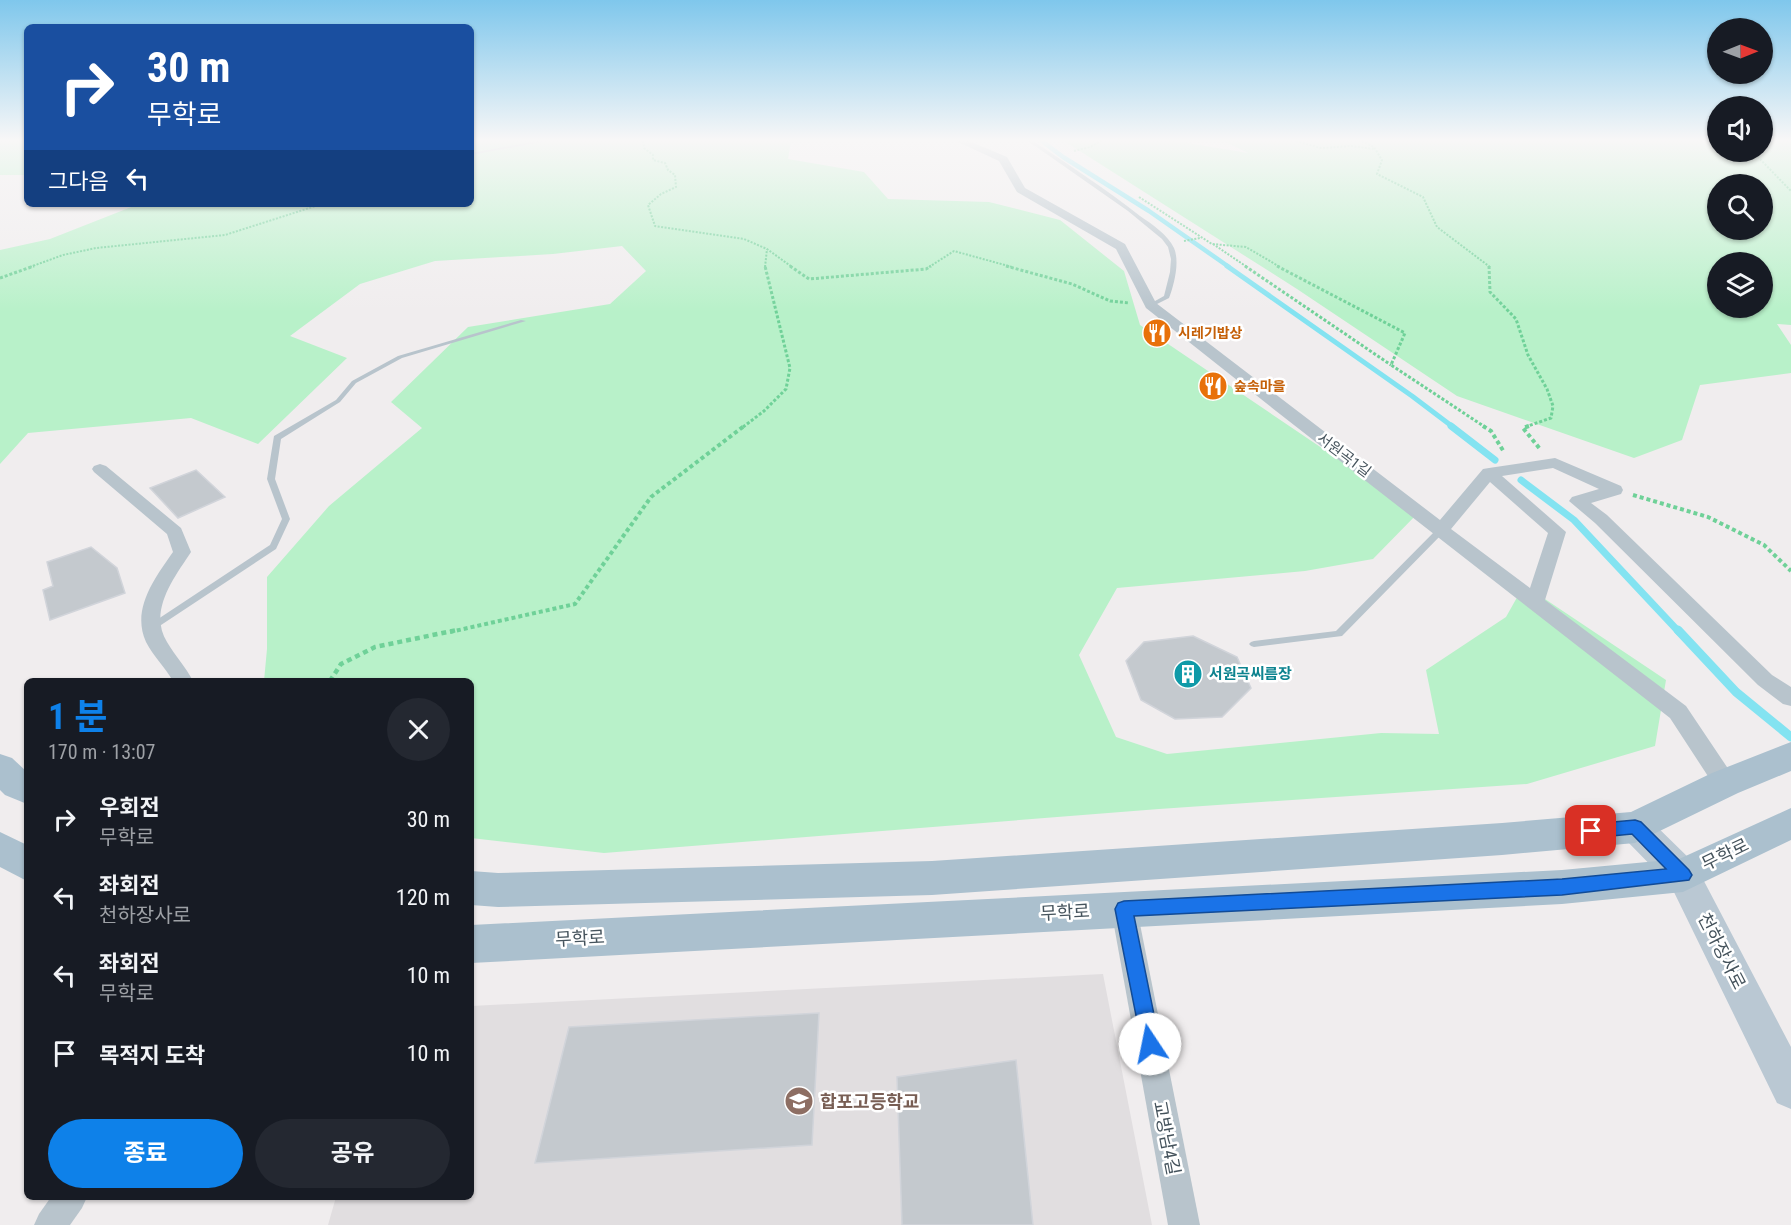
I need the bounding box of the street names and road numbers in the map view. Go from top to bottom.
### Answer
street label: 서원곡1길 [1314,429,1374,481]
street label: 무학로 [1698,834,1752,874]
street label: 무학로 [1040,900,1090,924]
street label: 천하장사로 [1694,909,1750,993]
street label: 무학로 [555,926,605,950]
street label: 교방남4길 [1150,1099,1184,1177]

